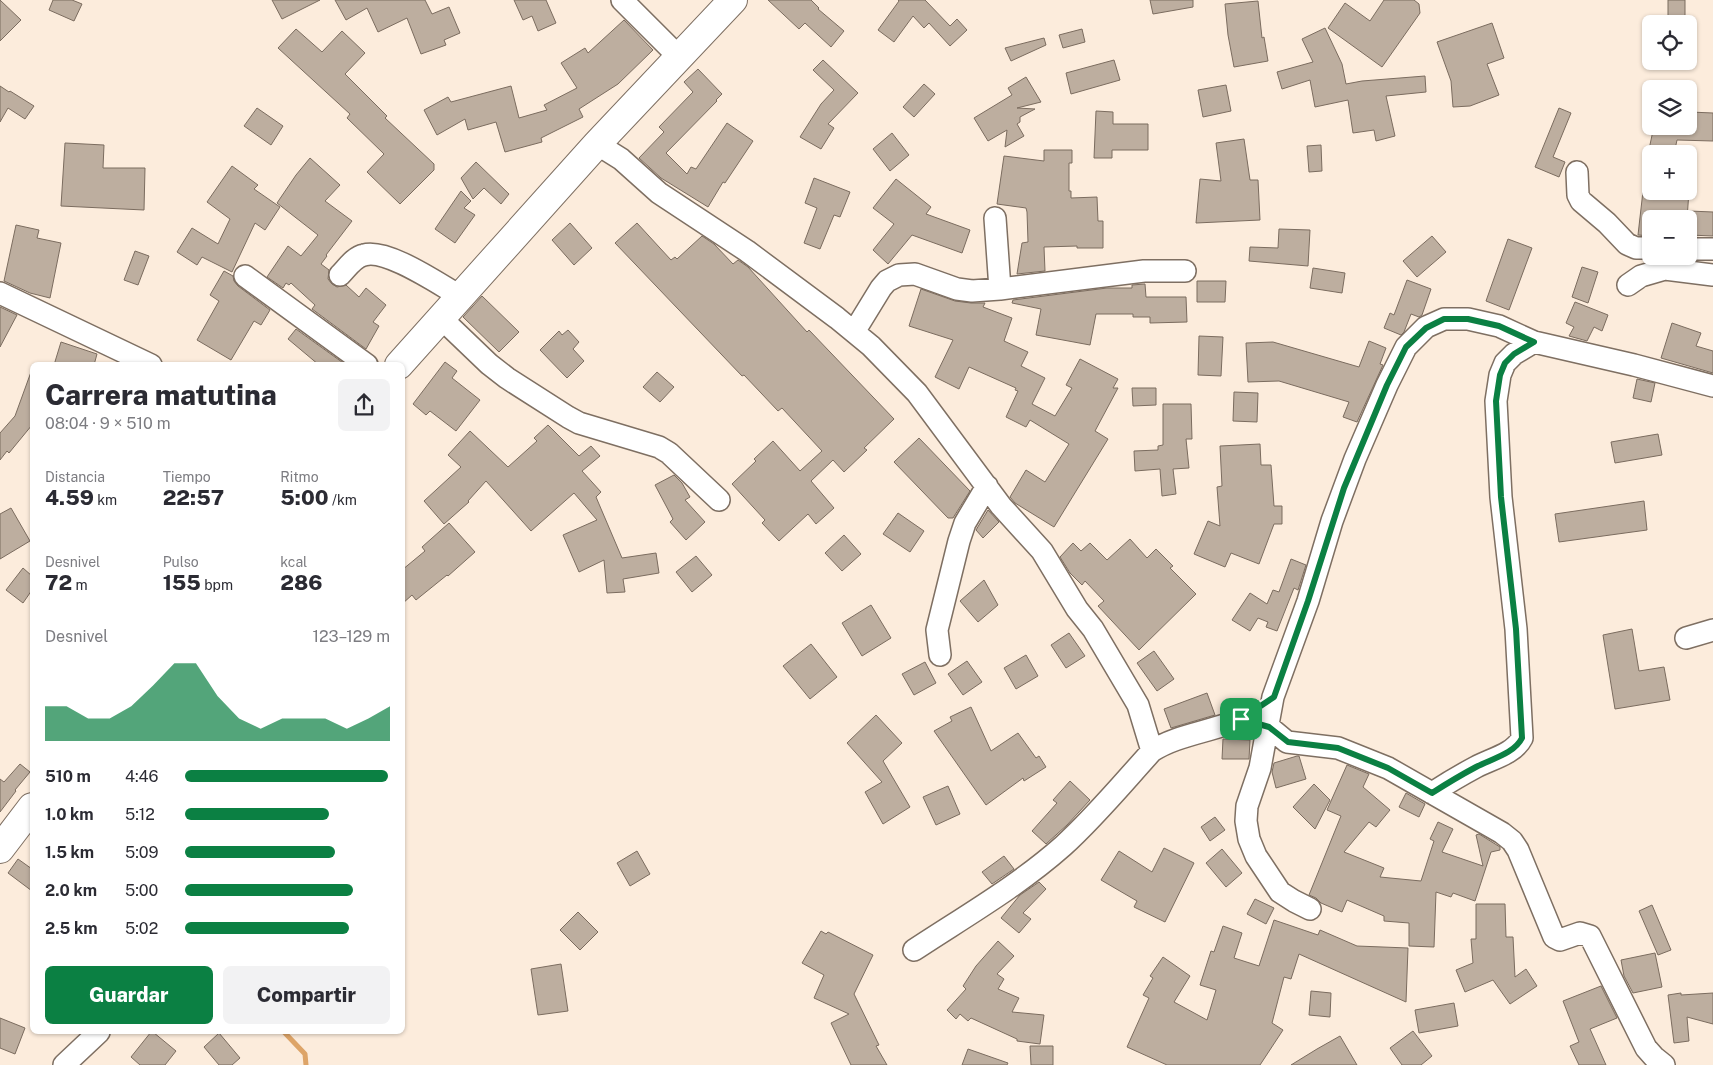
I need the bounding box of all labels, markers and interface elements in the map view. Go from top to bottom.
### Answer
map controls [1642,15,1697,265]
button: locate [1642,15,1697,70]
button: layers [1642,80,1697,135]
button: + [1642,145,1697,200]
button: − [1642,210,1697,265]
text: Carrera matutina [45,378,277,411]
button: share [338,379,390,431]
text: 08:04 · 9 × 510 m [45,414,171,433]
text: Distancia [45,469,105,485]
text: Tiempo [163,469,211,485]
text: Ritmo [280,469,319,485]
text: 4.59 [45,485,94,510]
text: 22:57 [163,485,224,510]
text: 5:00 [280,485,329,510]
text: km [94,492,117,508]
text: /km [329,492,357,508]
text: Desnivel [45,554,100,570]
text: Pulso [163,554,199,570]
text: kcal [280,554,307,570]
text: 72 [45,570,72,595]
text: 155 [163,570,201,595]
text: 286 [280,570,323,595]
text: m [72,577,88,593]
text: bpm [201,577,233,593]
text: Desnivel [45,627,108,646]
text: 123–129 m [312,627,390,646]
pin [1220,698,1262,740]
icon: arrive [1227,705,1255,733]
text: 510 m [45,767,91,786]
text: 4:46 [125,767,159,786]
text: 1.0 km [45,805,94,824]
text: 5:12 [125,805,155,824]
text: 1.5 km [45,843,94,862]
text: 5:09 [125,843,159,862]
text: 2.0 km [45,881,97,900]
text: 5:00 [125,881,158,900]
text: 2.5 km [45,919,97,938]
text: 5:02 [125,919,158,938]
button: Guardar [45,966,213,1024]
button: Compartir [223,966,390,1024]

